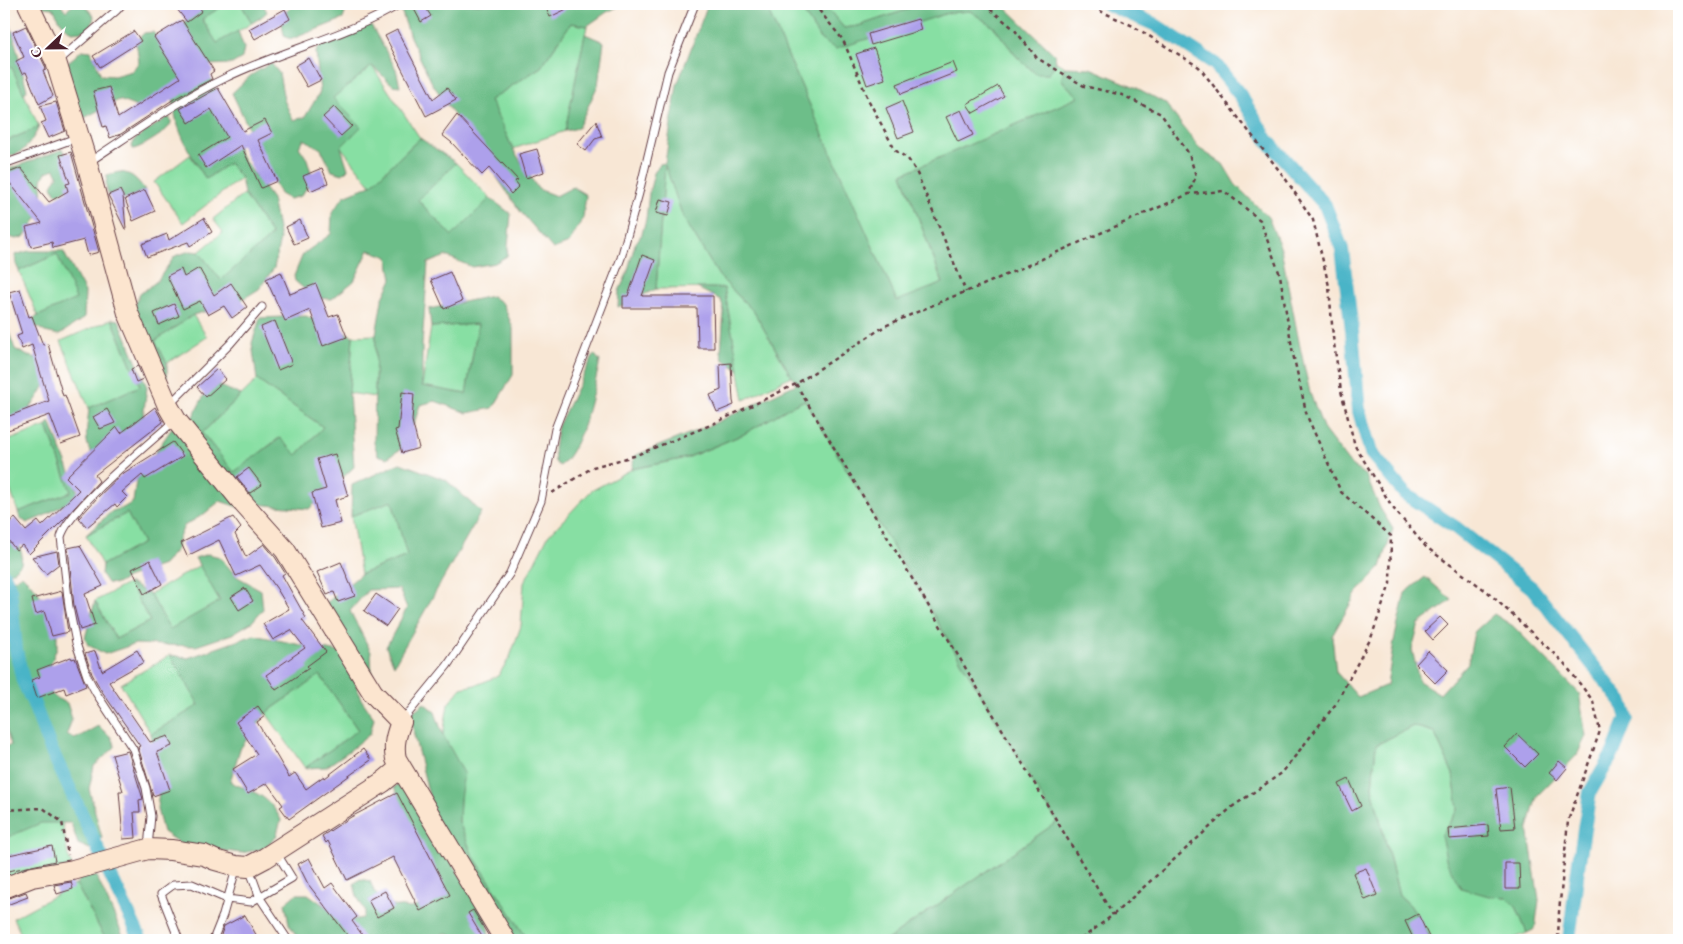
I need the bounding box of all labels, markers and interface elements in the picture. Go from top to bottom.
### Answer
north arrow [22,22,72,72]
text: С [26,45,46,61]

